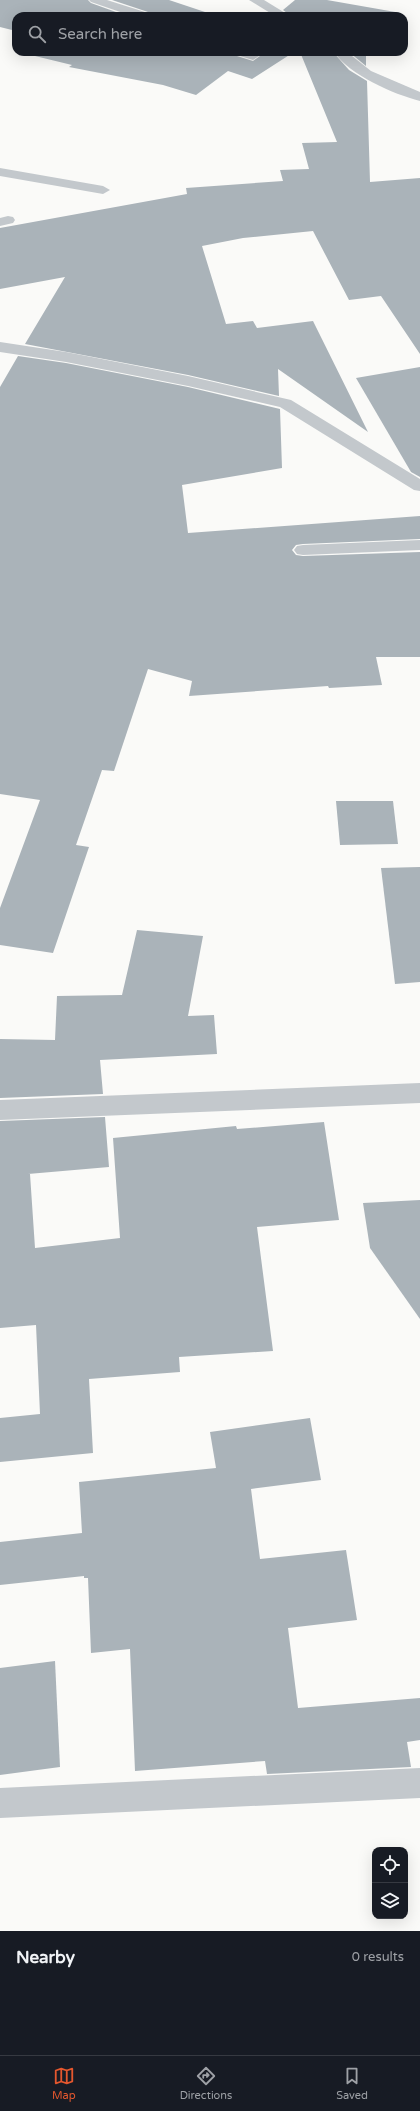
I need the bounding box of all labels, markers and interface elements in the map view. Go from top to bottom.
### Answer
search box [12,12,408,56]
icon: search [26,23,48,45]
text: Search here [58,25,142,43]
map controls [372,1847,408,1919]
button: locate [372,1847,408,1883]
button: layers [372,1883,408,1919]
text: Nearby [16,1947,75,1968]
text: 0 results [352,1949,404,1965]
tab: Map [52,2065,76,2102]
tab: Directions [180,2065,232,2102]
tab: Saved [336,2065,368,2102]

